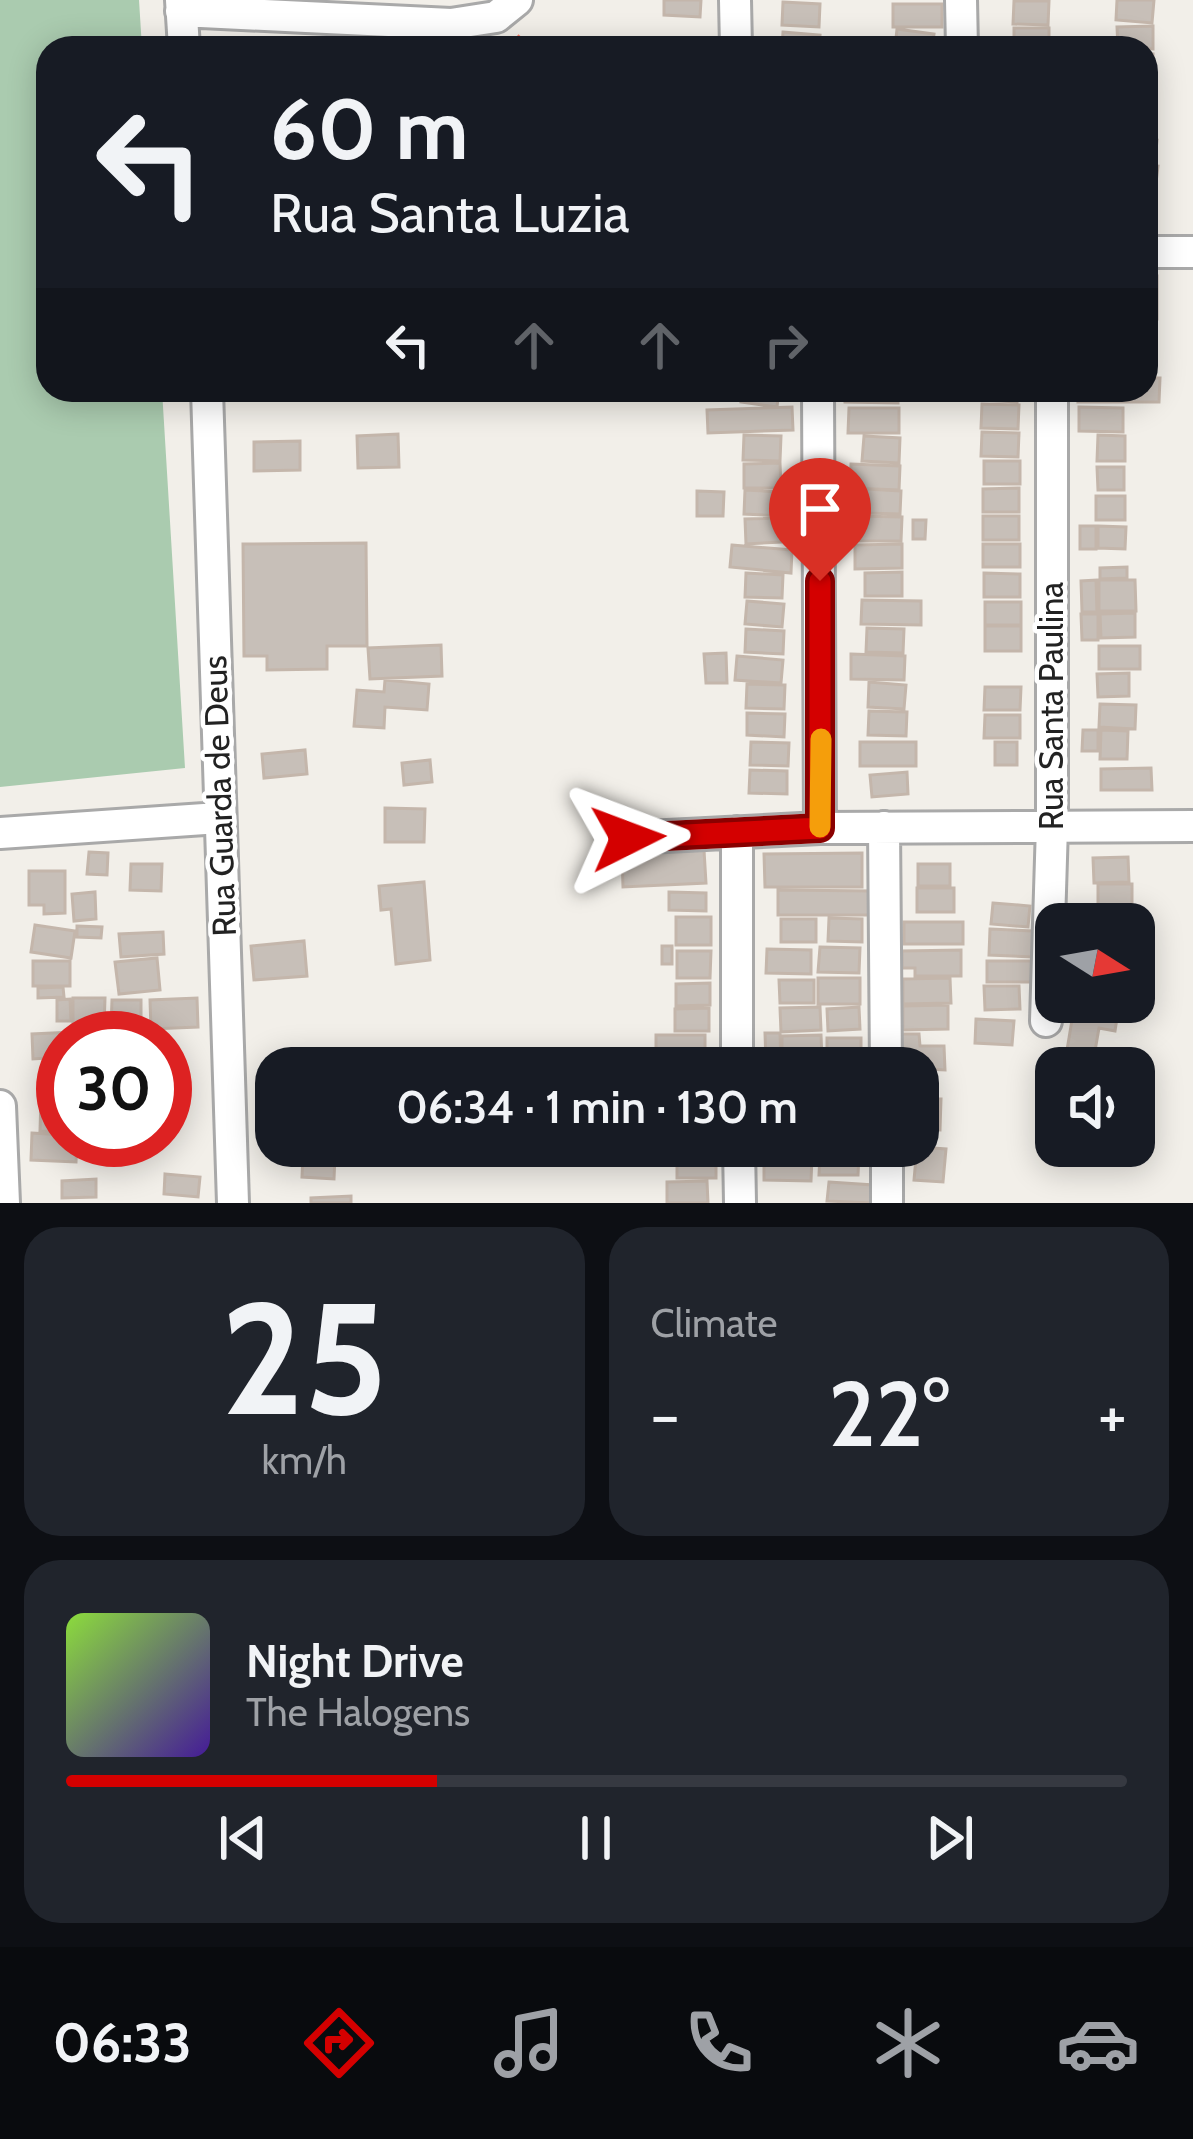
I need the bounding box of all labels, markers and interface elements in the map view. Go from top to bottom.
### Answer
text: 60 m [270,78,468,180]
icon: left [72,84,228,240]
text: Rua Santa Luzia [270,180,630,246]
icon: left [375,312,441,378]
icon: ahead [501,312,567,378]
icon: ahead [627,312,693,378]
icon: right [753,312,819,378]
pin [769,458,871,581]
icon: arrive [787,476,853,542]
street label: Rua Santa Paulina [1031,582,1071,830]
street label: Rua Guarda de Deus [194,655,244,937]
position arrow [565,775,691,901]
north arrow [1035,903,1155,1023]
map controls [1035,903,1155,1167]
speed limit sign: 30 [36,1011,192,1167]
button: sound [1035,1047,1155,1167]
text: 06:34 · 1 min · 130 m [396,1080,798,1134]
text: 25 [221,1263,387,1453]
text: Climate [651,1299,777,1347]
text: 22° [828,1359,949,1469]
text: − [651,1374,680,1455]
text: + [1098,1374,1127,1455]
text: km/h [262,1436,347,1484]
text: Night Drive [246,1634,464,1688]
text: The Halogens [246,1688,470,1736]
icon: previous [210,1805,276,1871]
icon: pause [563,1805,629,1871]
icon: next [917,1805,983,1871]
icon: directions [297,2001,381,2085]
icon: music [487,2001,571,2085]
icon: phone [677,2001,761,2085]
icon: climate [866,2001,950,2085]
icon: car [1056,2001,1140,2085]
text: 06:33 [53,2010,192,2076]

